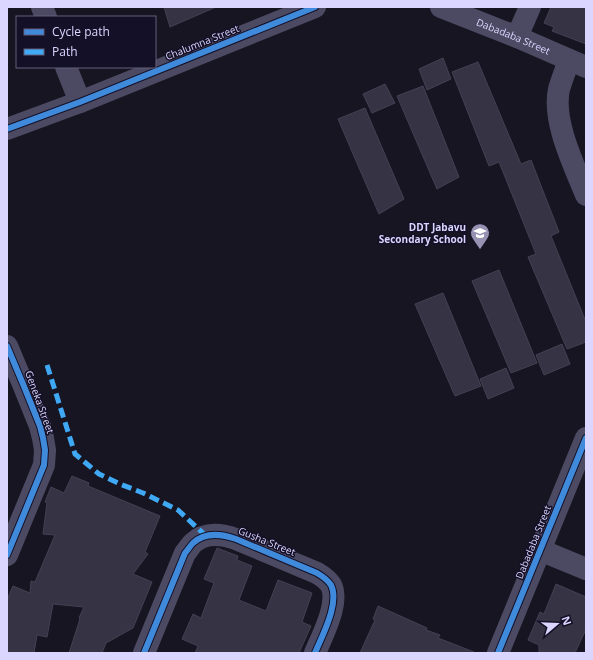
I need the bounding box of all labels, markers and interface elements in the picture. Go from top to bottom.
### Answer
street label: Dabadaba Street [474,15,553,58]
legend [16,16,156,68]
street label: Chalumna Street [163,21,241,63]
text: Cycle path [52,23,110,40]
text: Path [52,43,78,60]
place label: DDT Jabavu Secondary School [379,220,466,246]
school or university icon: DDT Jabavu Secondary School [469,222,491,250]
street label: Geneka Street [22,369,58,436]
street label: Dabadaba Street [512,503,554,581]
street label: Gusha Street [236,523,298,559]
north arrow [537,604,577,644]
text: N [558,614,575,627]

